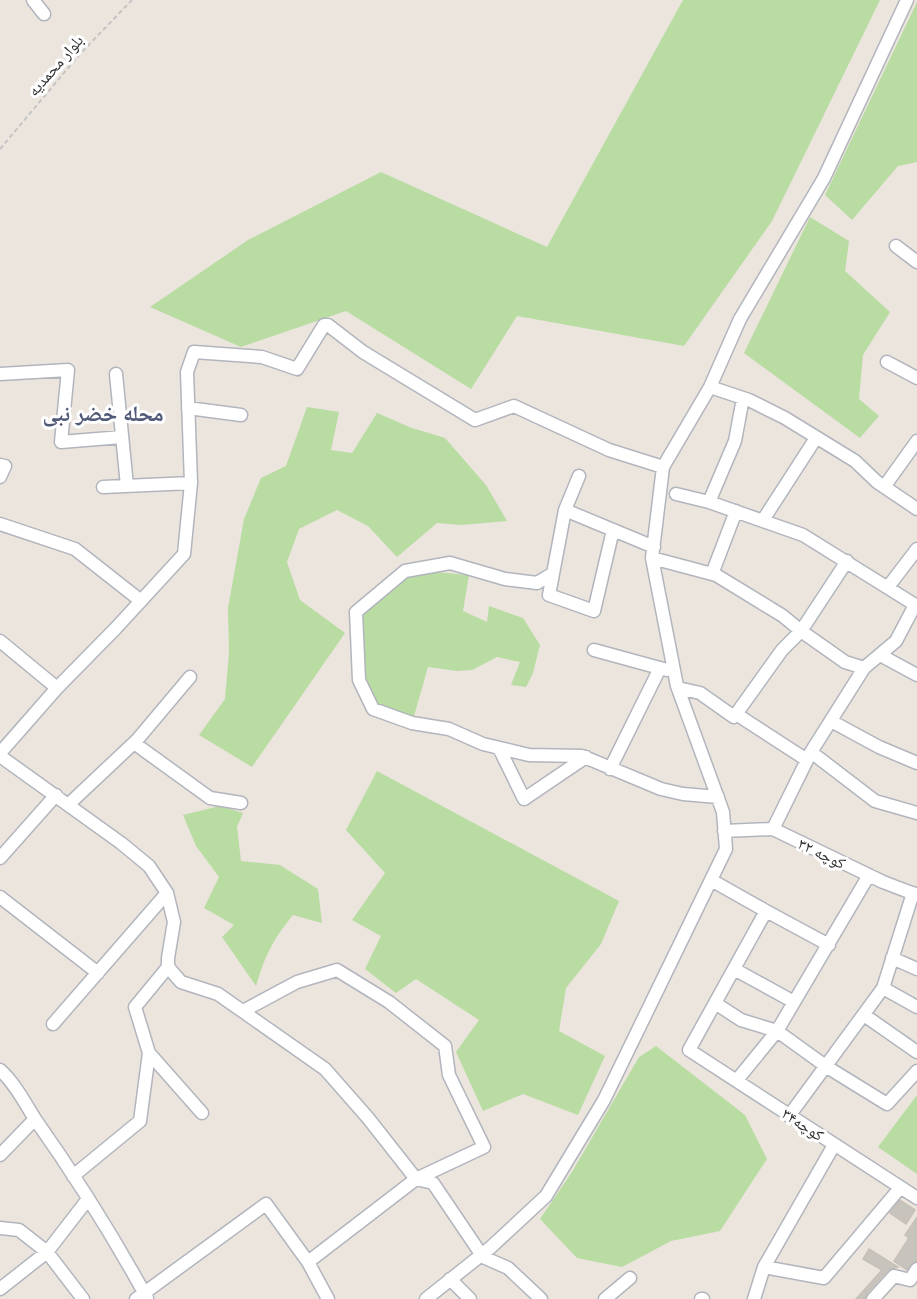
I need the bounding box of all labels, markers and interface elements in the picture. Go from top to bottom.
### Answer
street label: بلوار محمدیه [24,31,88,100]
district label: محله خضر نبی [42,401,164,427]
street label: کوچه ۳۲ [795,834,849,874]
street label: کوچه۳۴ [778,1104,827,1146]

